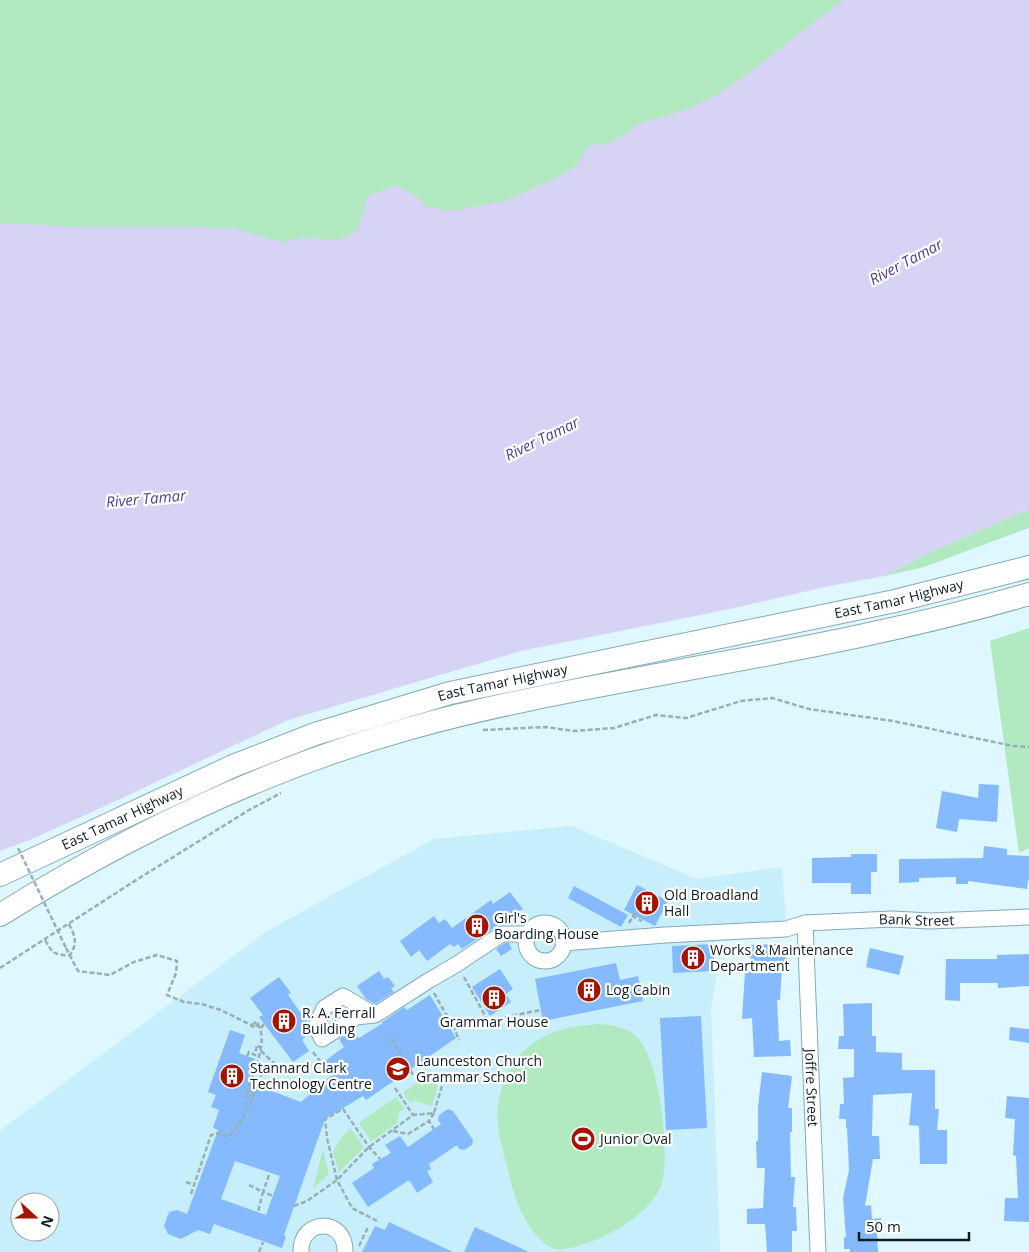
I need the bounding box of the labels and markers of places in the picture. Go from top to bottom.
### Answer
place label: Old Broadland Hall [664,885,759,920]
building icon: Old Broadland Hall [634,890,660,916]
place label: Girl's Boarding House [494,908,599,943]
building icon: Girl's Boarding House [464,913,490,939]
place label: Works & Maintenance Department [710,940,854,975]
building icon: Works & Maintenance Department [680,945,706,971]
building icon: Log Cabin [576,977,602,1003]
place label: Log Cabin [606,980,670,999]
building icon: Grammar House [481,985,507,1011]
place label: R. A. Ferrall Building [302,1003,376,1038]
building icon: R. A. Ferrall Building [271,1008,297,1034]
place label: Grammar House [440,1012,548,1031]
place label: Launceston Church Grammar School [416,1051,542,1086]
school or university icon: Launceston Church Grammar School [385,1056,411,1082]
place label: Stannard Clark Technology Centre [250,1058,372,1093]
building icon: Stannard Clark Technology Centre [219,1063,245,1089]
sports icon: Junior Oval [570,1126,596,1152]
place label: Junior Oval [598,1129,671,1148]

